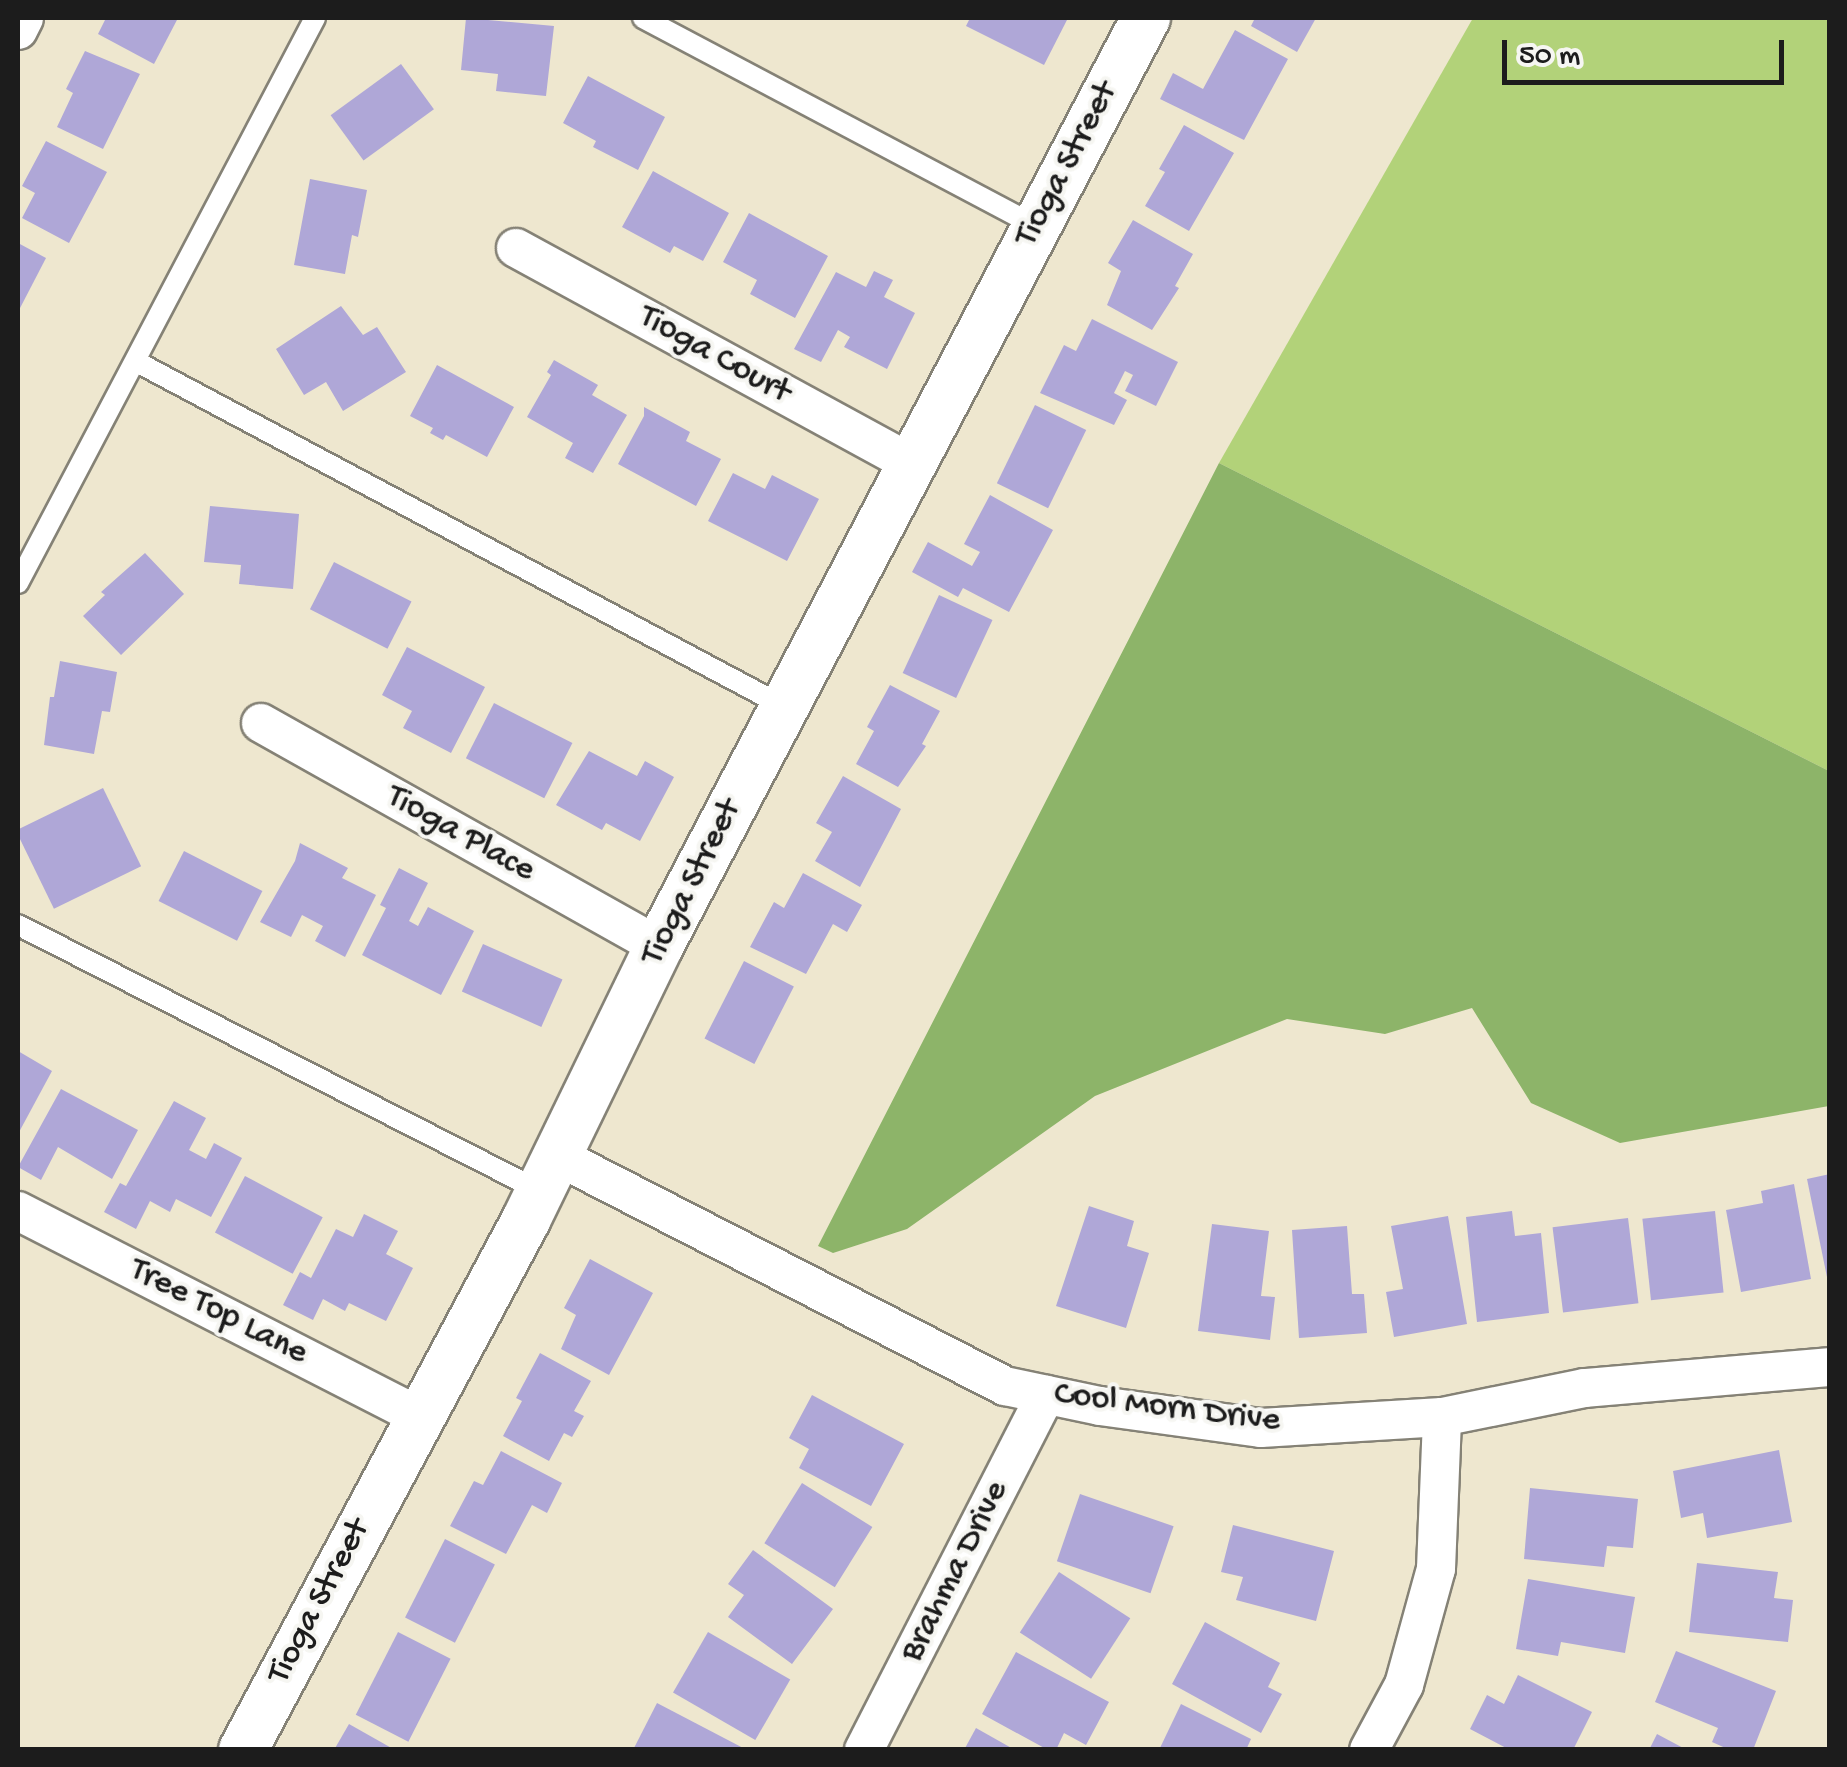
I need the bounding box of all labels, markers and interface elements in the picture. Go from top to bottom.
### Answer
scale bar [1507,20,1790,82]
text: 50 m [1519,40,1580,75]
street label: Tioga Street [1007,76,1129,254]
street label: Tioga Court [631,297,797,415]
street label: Tioga Place [378,777,542,893]
street label: Tioga Street [633,793,753,973]
street label: Tree Top Lane [122,1250,314,1376]
street label: Cool Morn Drive [1052,1374,1282,1444]
street label: Brahma Drive [892,1475,1020,1669]
street label: Tioga Street [259,1513,381,1691]

